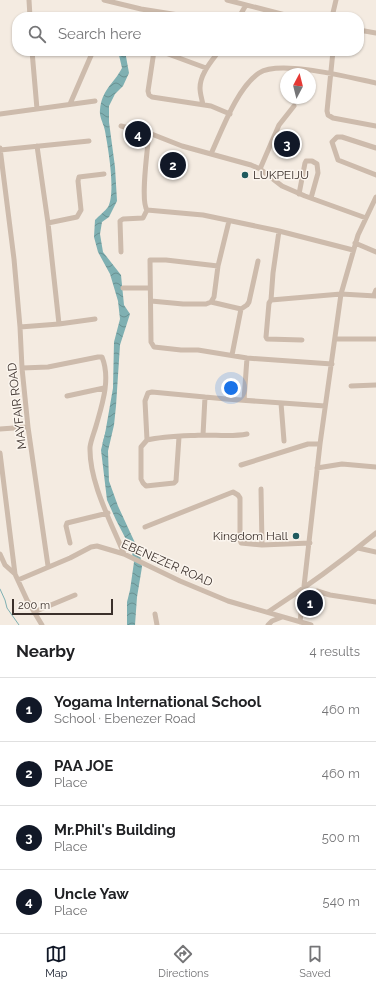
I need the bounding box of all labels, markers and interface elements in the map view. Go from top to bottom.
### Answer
search box [12,12,364,56]
icon: search [26,23,48,45]
text: Search here [58,25,141,43]
north arrow [280,68,316,104]
pin: 4 [125,119,151,149]
pin: 3 [274,129,300,159]
pin: 2 [160,150,186,180]
place label: LUKPEIJU [253,168,309,182]
marker: LUKPEIJU [240,170,250,180]
street label: MAYFAIR ROAD [5,362,29,450]
your location [221,378,241,398]
place label: Kingdom Hall [213,529,289,543]
marker: Kingdom Hall [291,531,301,541]
street label: EBENEZER ROAD [119,537,215,590]
pin: 1 [297,588,323,618]
scale bar [12,597,113,616]
text: 200 m [18,599,50,612]
text: Nearby [16,641,75,661]
text: 4 results [309,644,360,659]
text: Yogama International School [54,693,261,711]
text: 1 [26,702,32,717]
text: 460 m [322,702,360,717]
text: School · Ebenezer Road [54,711,196,726]
text: PAA JOE [54,757,113,775]
text: 2 [25,766,33,781]
text: 460 m [322,766,360,781]
text: Place [54,775,87,790]
text: Mr.Phil's Building [54,821,176,839]
text: 3 [25,830,33,845]
text: 500 m [322,830,360,845]
text: Place [54,839,87,854]
text: Uncle Yaw [54,885,129,903]
text: 4 [25,894,33,909]
text: 540 m [323,894,360,909]
text: Place [54,903,87,918]
tab: Map [45,943,68,980]
tab: Directions [158,943,209,980]
tab: Saved [299,943,331,980]

